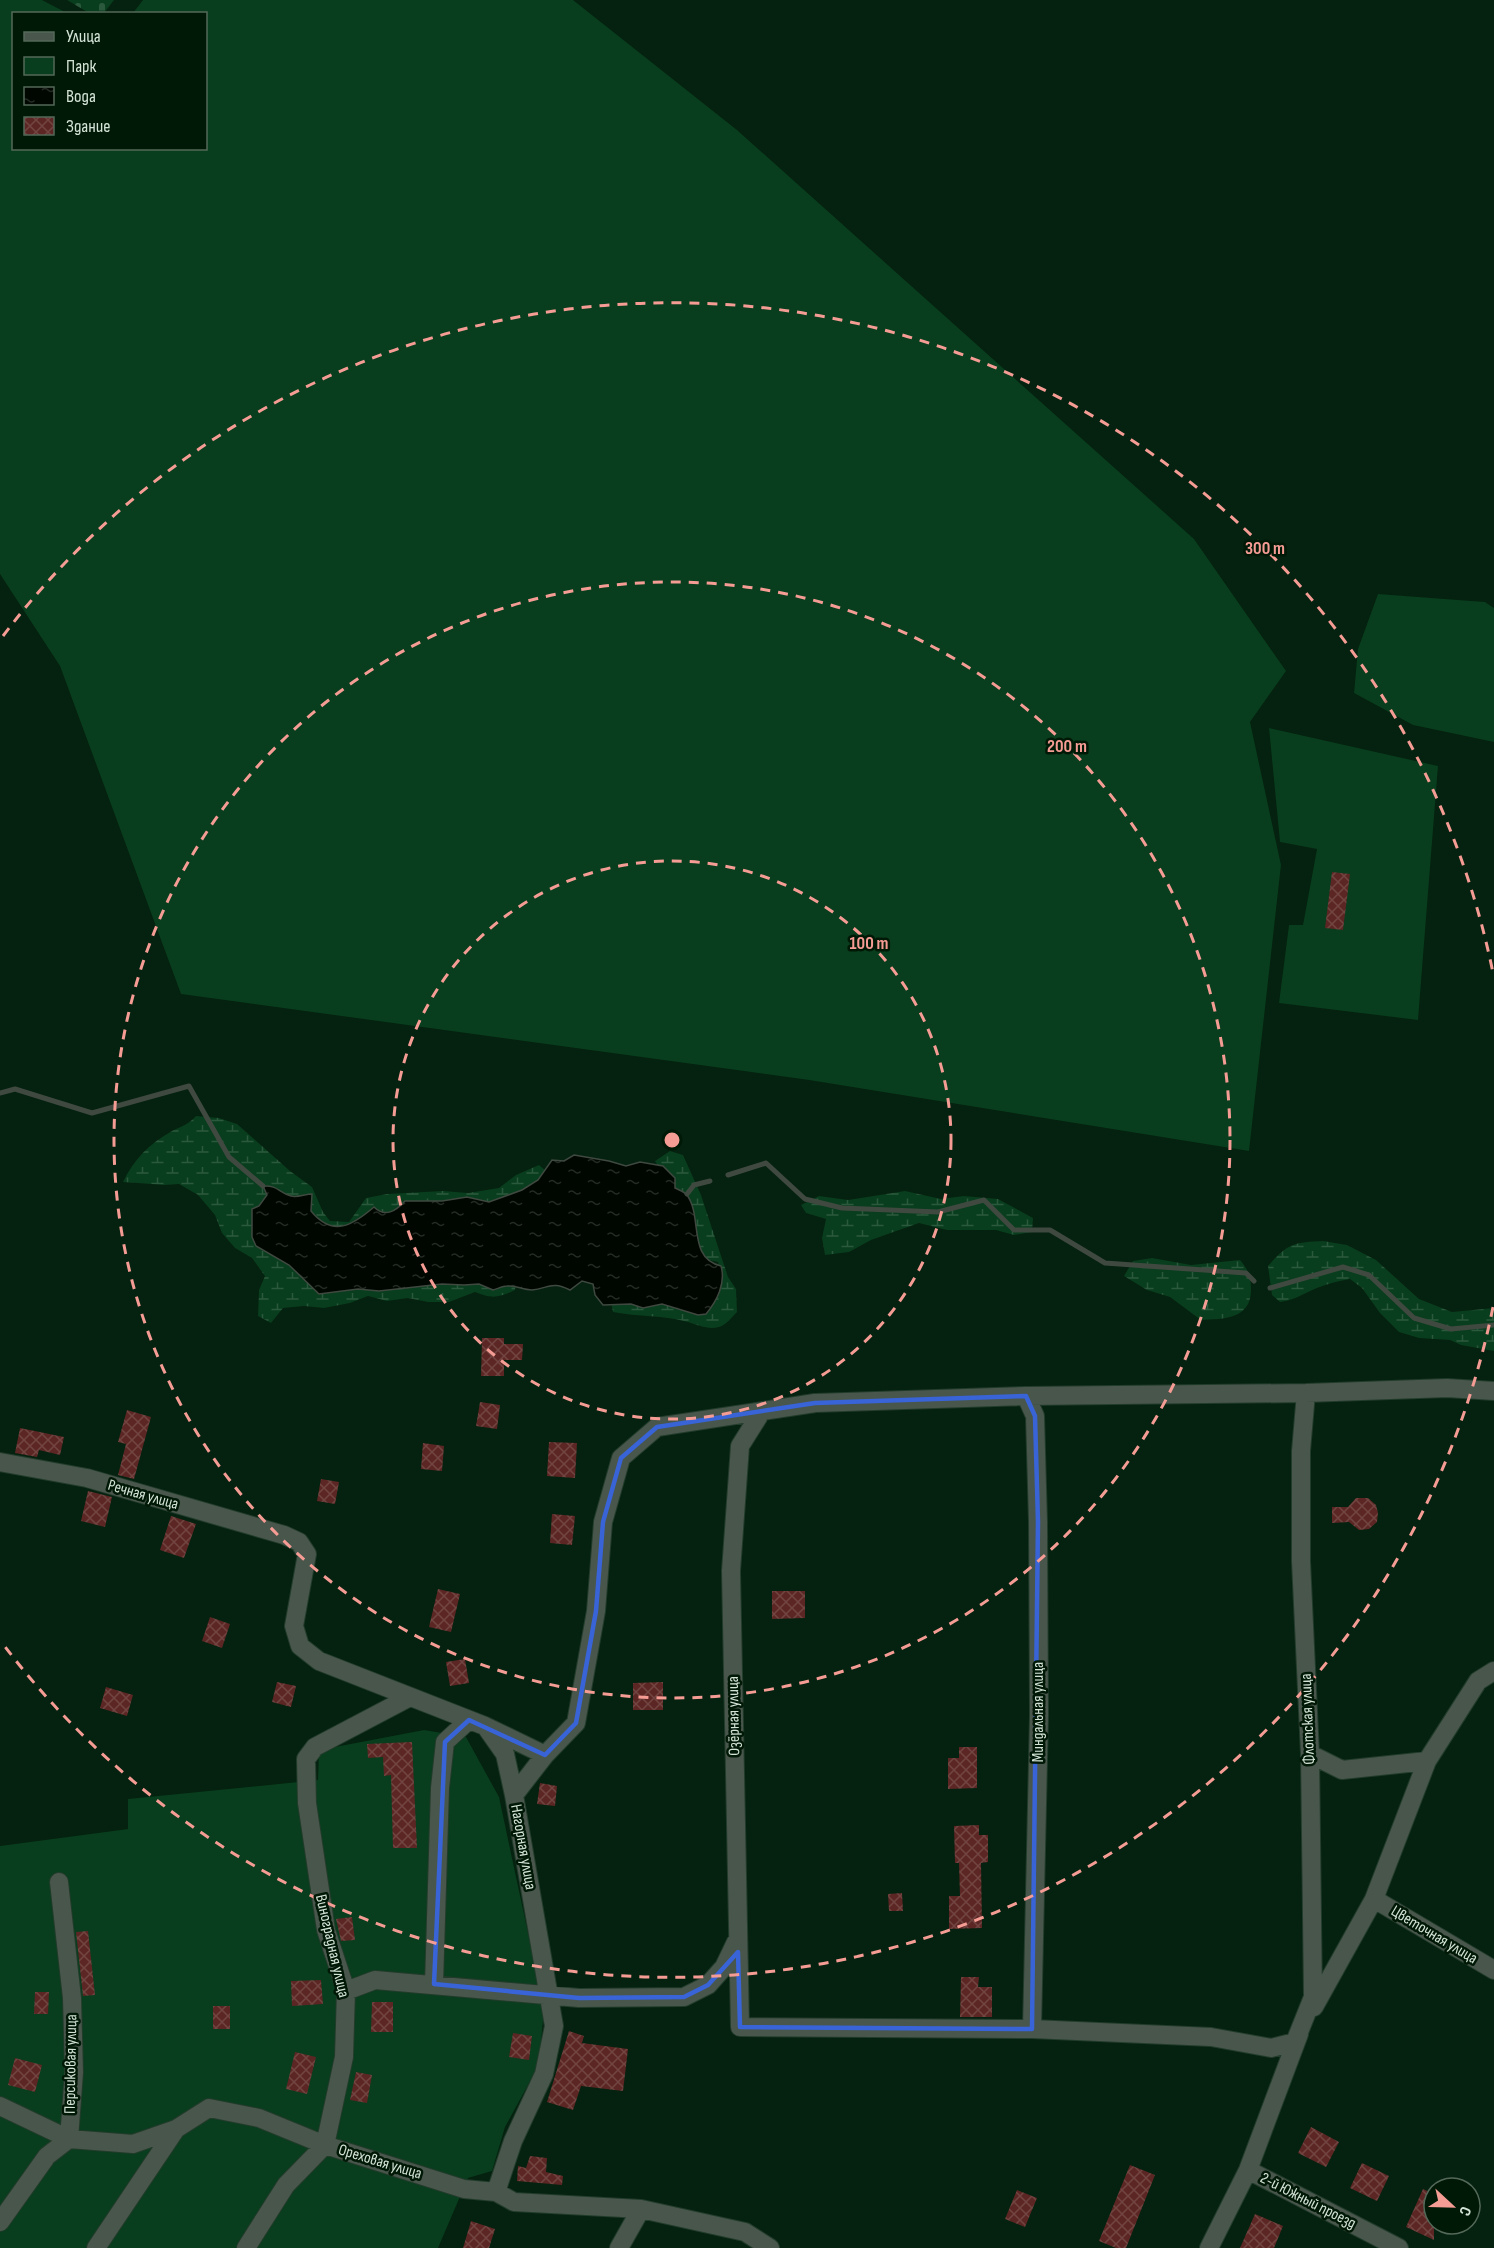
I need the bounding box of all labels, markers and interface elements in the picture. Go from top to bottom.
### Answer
legend [12,12,207,150]
text: Улица [66,26,101,47]
text: Парк [66,56,97,77]
text: Вода [66,86,96,107]
text: Здание [66,116,111,137]
text: 300 m [1245,538,1285,559]
text: 200 m [1047,736,1087,757]
text: 100 m [850,933,889,954]
centre of rings [662,1130,682,1150]
street label: Речная улица [106,1476,180,1514]
street label: Миндальная улица [1029,1662,1048,1762]
street label: Флотская улица [1297,1673,1319,1765]
street label: Озёрная улица [724,1676,744,1756]
street label: Нагорная улица [506,1803,540,1891]
street label: Виноградная улица [311,1893,353,1999]
street label: Цветочная улица [1387,1902,1481,1968]
street label: Персиковая улица [61,2014,81,2114]
street label: Ореховая улица [336,2140,424,2184]
street label: 2-й Южный проезд [1257,2169,1359,2233]
north arrow [1422,2176,1482,2236]
text: С [1454,2204,1475,2218]

